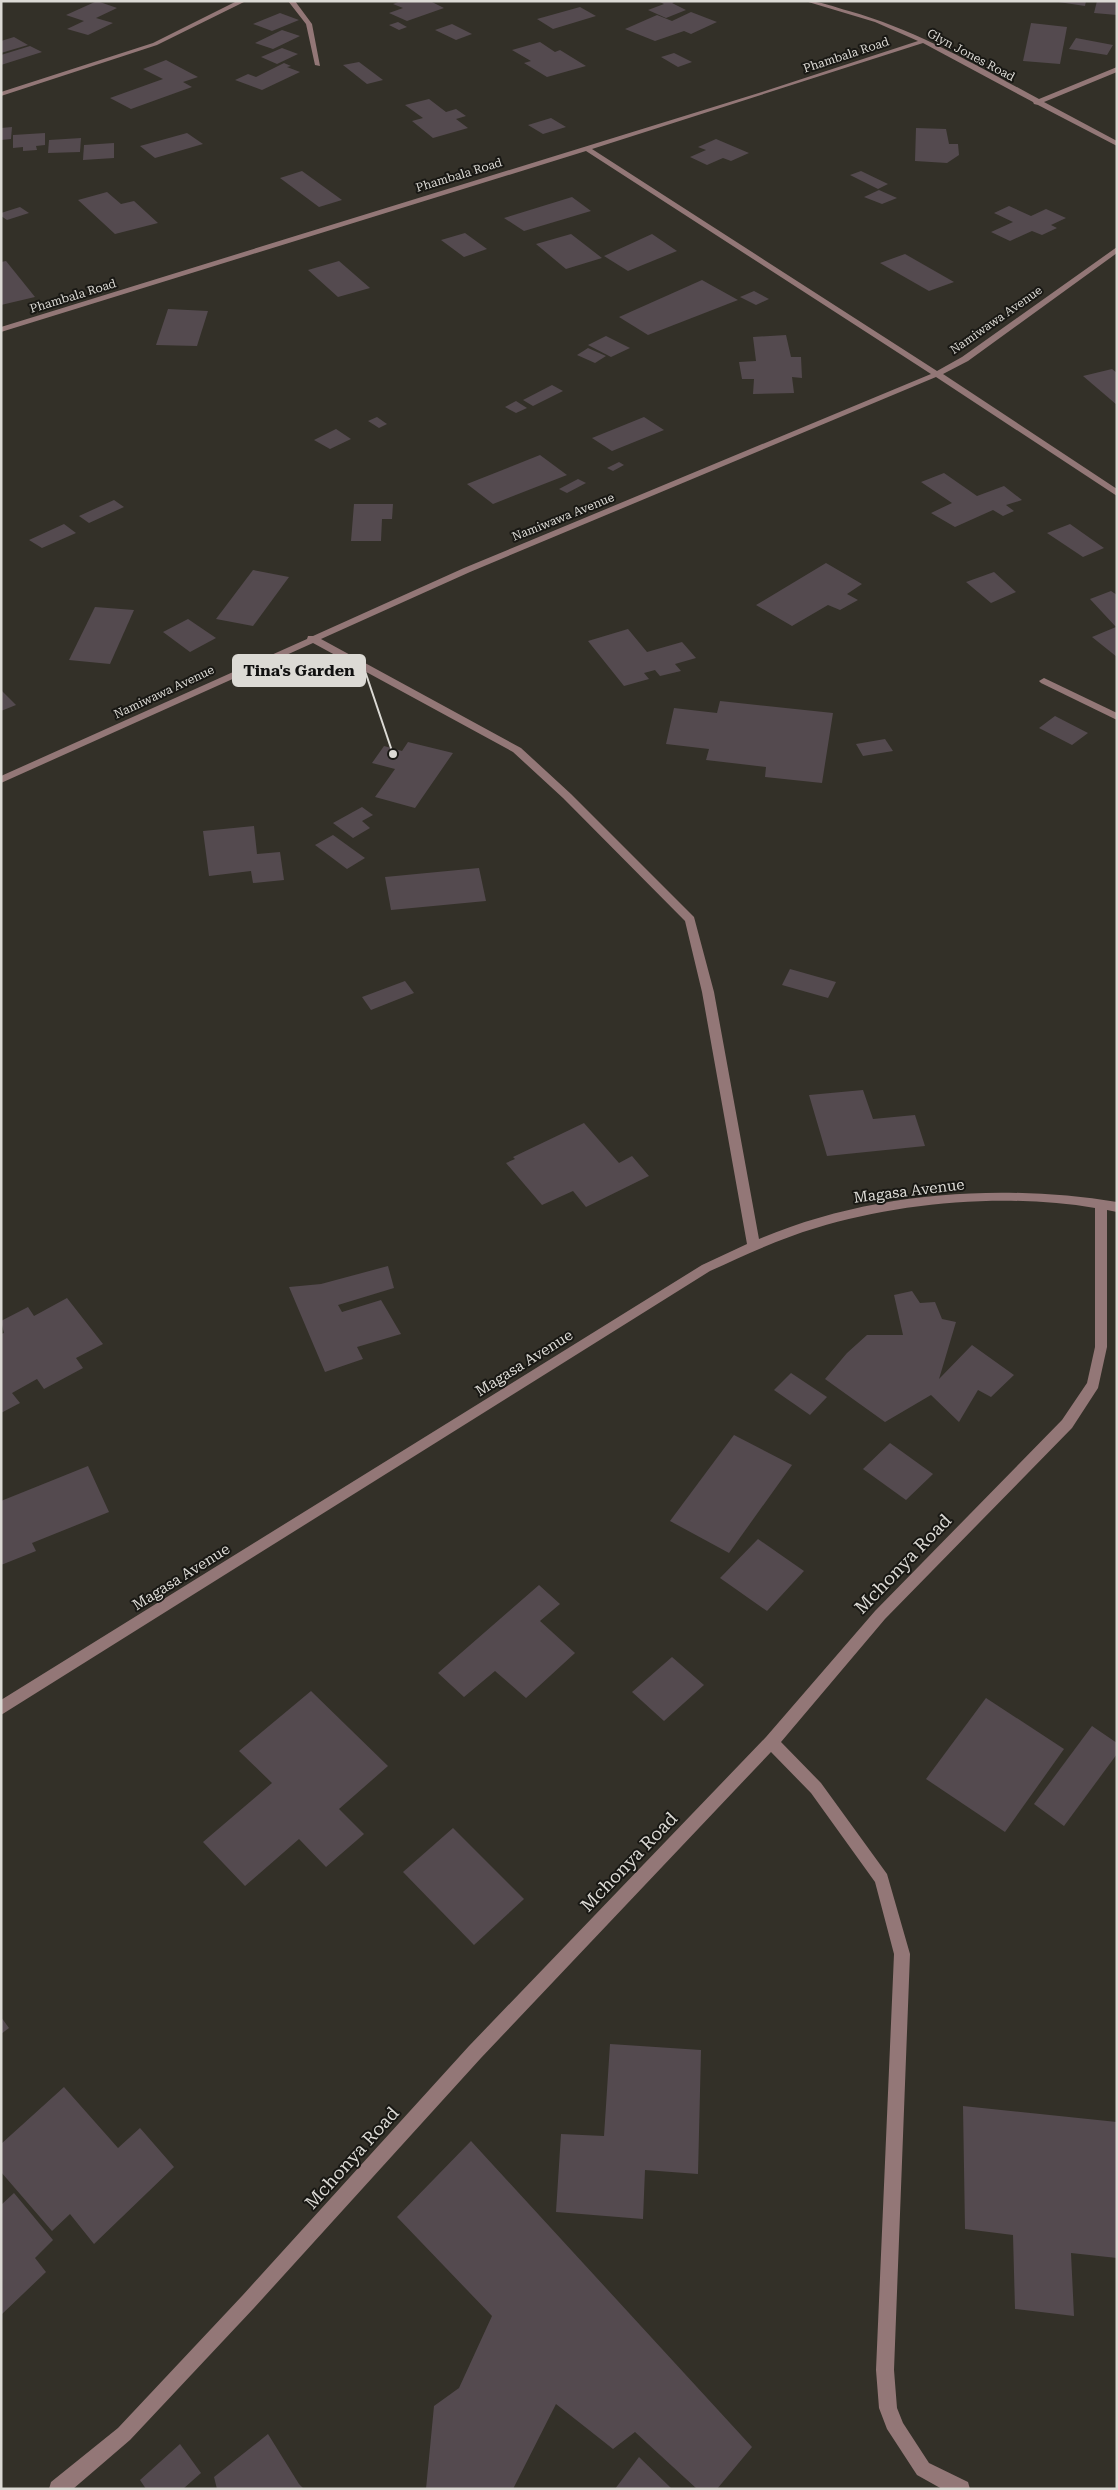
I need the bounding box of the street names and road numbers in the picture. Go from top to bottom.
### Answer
street label: Glyn Jones Road [925,26,1018,84]
street label: Phambala Road [801,34,891,75]
street label: Phambala Road [414,155,504,195]
street label: Phambala Road [28,276,118,316]
street label: Namiwawa Avenue [947,283,1045,357]
street label: Namiwawa Avenue [510,490,617,544]
street label: Namiwawa Avenue [112,662,217,721]
street label: Magasa Avenue [853,1175,965,1207]
street label: Magasa Avenue [472,1326,576,1400]
street label: Mchonya Road [850,1509,956,1618]
street label: Magasa Avenue [129,1540,233,1614]
street label: Mchonya Road [576,1807,682,1916]
street label: Mchonya Road [300,2102,403,2213]

